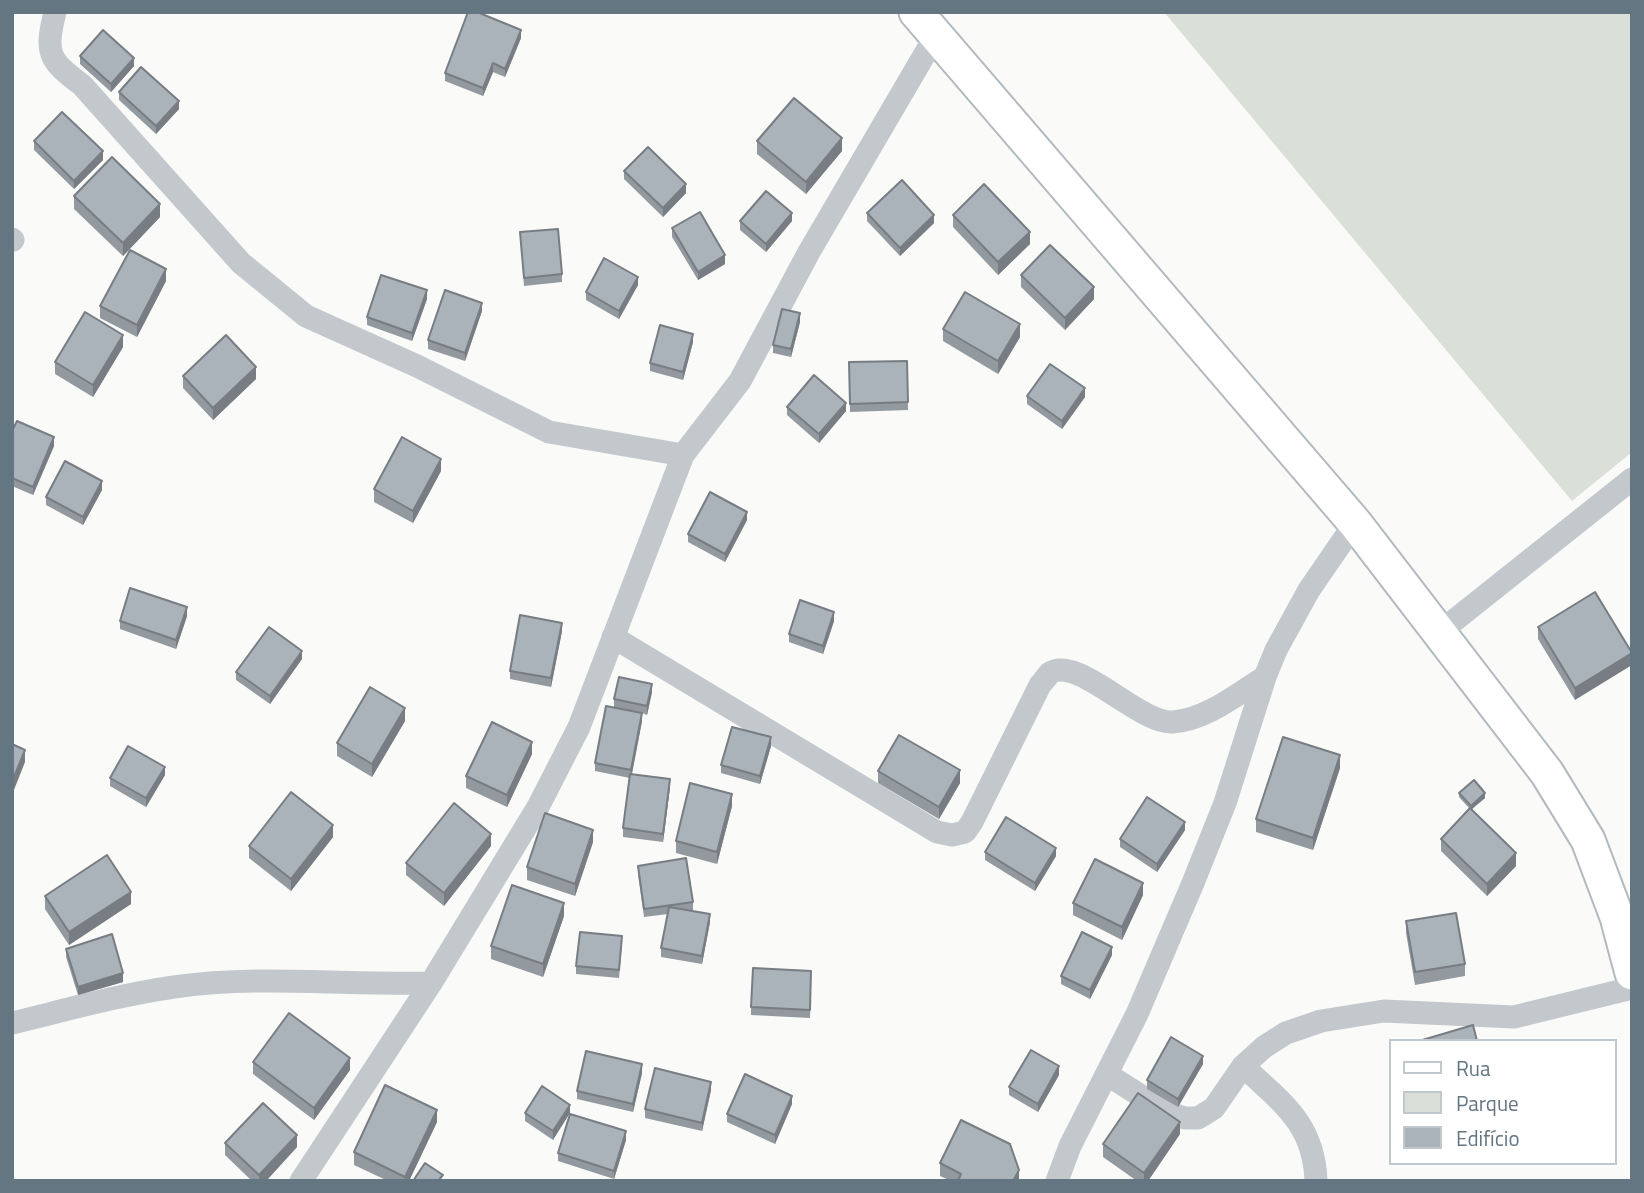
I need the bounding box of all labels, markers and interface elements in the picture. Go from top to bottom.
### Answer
legend [1388,1039,1616,1165]
text: Rua [1456,1052,1491,1084]
text: Parque [1456,1087,1519,1119]
text: Edifício [1456,1122,1520,1154]

